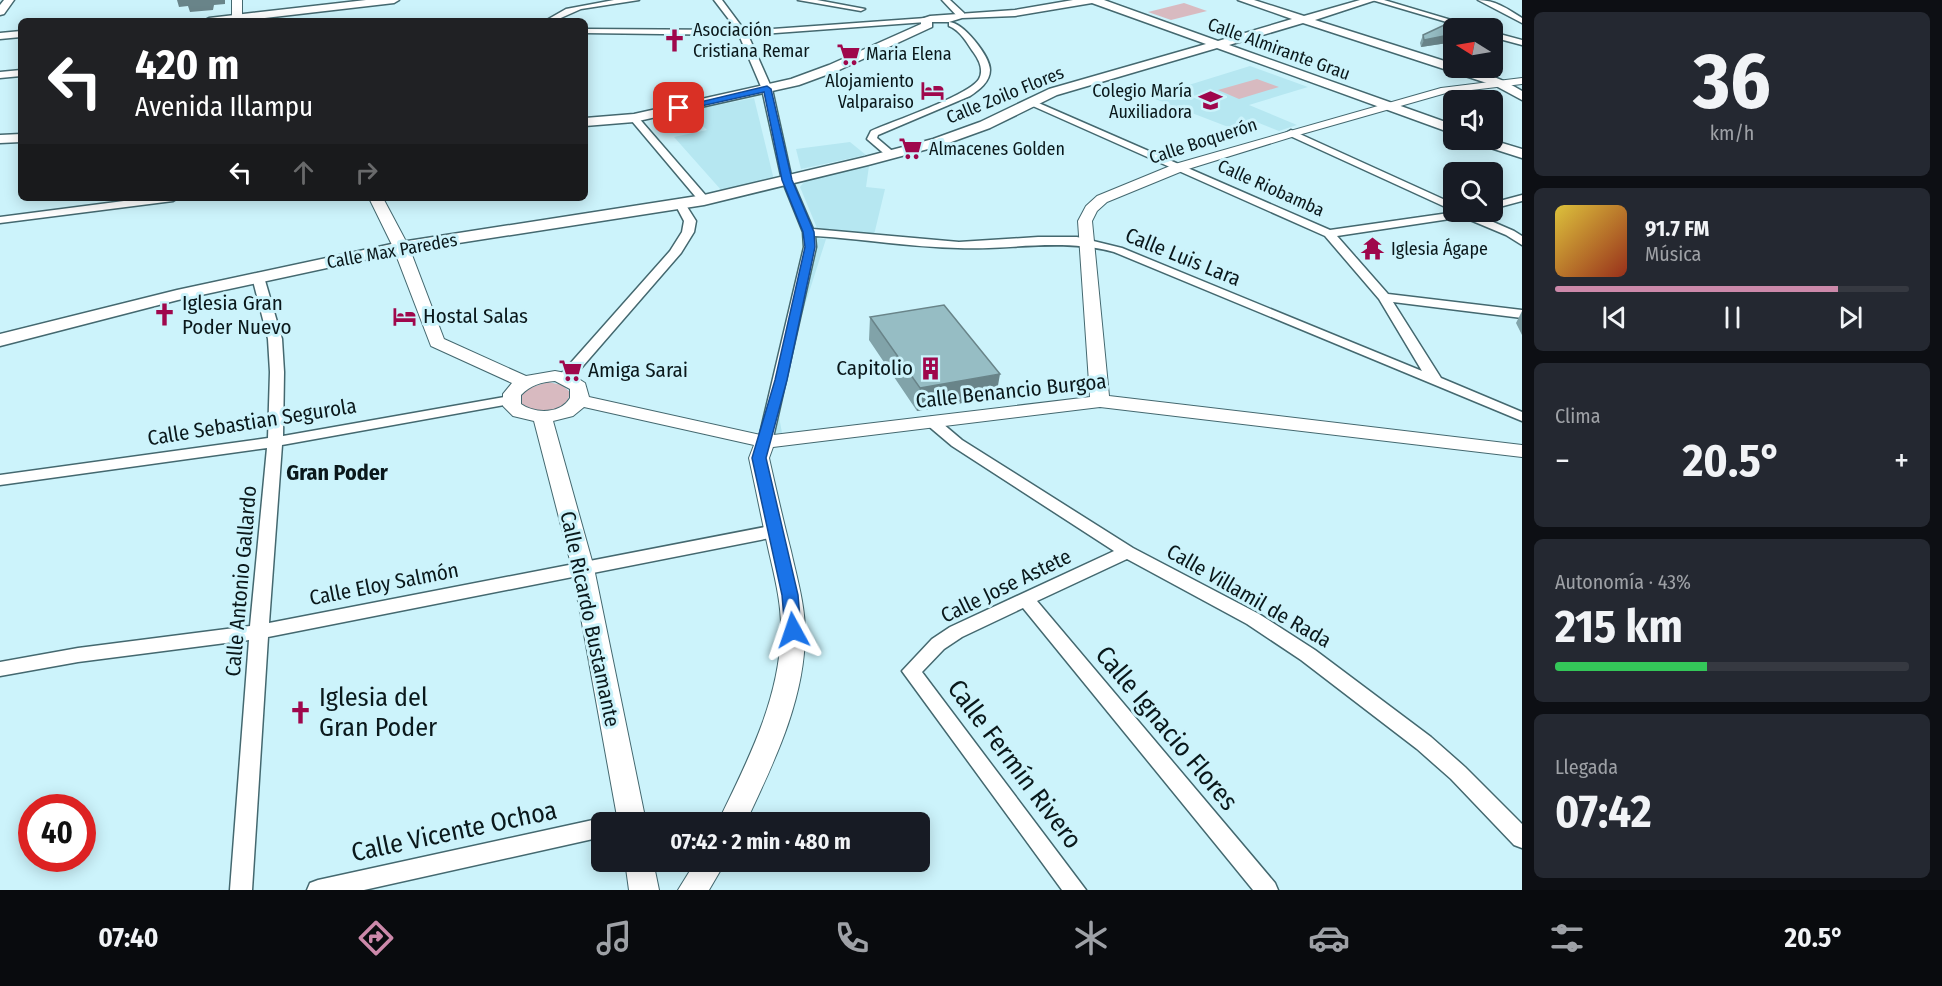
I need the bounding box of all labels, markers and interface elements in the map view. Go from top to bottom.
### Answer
street label: Calle Almirante Grau [1205,13,1353,85]
north arrow [1443,18,1503,78]
map controls [1443,18,1503,222]
place label: Asociación Cristiana Remar [693,19,810,62]
church icon: Asociación Cristiana Remar [662,27,688,53]
text: 36 [1693,35,1771,129]
text: 420 m [135,40,239,90]
supermarket icon: Maria Elena [835,41,861,67]
icon: left [36,42,114,120]
place label: Maria Elena [866,43,952,65]
street label: Calle Zoilo Flores [943,61,1067,129]
place label: Alojamiento Valparaiso [825,70,914,113]
hotel icon: Alojamiento Valparaiso [919,78,945,104]
place label: Colegio María Auxiliadora [1092,80,1192,123]
pin [653,82,704,133]
school or university icon: Colegio María Auxiliadora [1197,88,1223,114]
button: sound [1443,90,1503,150]
text: Avenida Illampu [135,91,313,123]
icon: arrive [662,91,695,124]
street label: Calle Boquerón [1146,113,1260,169]
text: km/h [1710,121,1754,145]
supermarket icon: Almacenes Golden [898,136,924,162]
place label: Almacenes Golden [929,138,1065,160]
street label: Calle Riobamba [1214,155,1328,221]
icon: left [224,156,257,189]
icon: ahead [287,156,320,189]
icon: right [350,156,383,189]
button: search [1443,162,1503,222]
text: 91.7 FM [1645,215,1709,242]
street label: Calle Luis Lara [1121,222,1245,292]
street label: Calle Max Paredes [325,229,459,273]
temple icon: Iglesia Ágape [1360,236,1386,262]
place label: Iglesia Ágape [1391,237,1488,260]
text: Música [1645,242,1701,266]
place label: Iglesia Gran Poder Nuevo [182,290,292,340]
icon: previous [1598,301,1631,334]
icon: pause [1716,301,1749,334]
icon: next [1834,301,1867,334]
church icon: Iglesia Gran Poder Nuevo [151,302,177,328]
hotel icon: Hostal Salas [392,303,418,329]
place label: Hostal Salas [423,303,528,329]
place label: Capitolio [836,355,913,381]
building icon: Capitolio [918,355,944,381]
supermarket icon: Amiga Sarai [557,357,583,383]
place label: Amiga Sarai [588,357,688,383]
street label: Calle Benancio Burgoa [914,368,1108,414]
street label: Calle Sebastian Segurola [146,393,358,451]
text: Clima [1555,404,1600,428]
text: 20.5° [1682,434,1781,488]
text: − [1555,441,1570,481]
text: + [1894,441,1909,481]
district label: Gran Poder [286,459,389,486]
street label: Calle Antonio Gallardo [220,485,262,677]
street label: Calle Ricardo Bustamante [554,509,626,729]
street label: Calle Villamil de Rada [1162,538,1336,654]
street label: Calle Jose Astete [937,543,1075,629]
street label: Calle Eloy Salmón [307,557,461,611]
text: Autonomía · 43% [1555,570,1691,594]
position arrow [761,598,825,662]
text: 215 km [1555,600,1683,654]
street label: Calle Ignacio Flores [1089,640,1244,817]
street label: Calle Fermín Rivero [941,674,1088,855]
place label: Iglesia del Gran Poder [319,682,437,743]
church icon: Iglesia del Gran Poder [288,699,314,725]
text: Llegada [1555,755,1618,779]
text: 07:42 [1555,785,1651,839]
speed limit sign: 40 [18,794,96,872]
street label: Calle Vicente Ochoa [348,795,560,868]
text: 07:42 · 2 min · 480 m [670,828,851,855]
icon: directions [355,917,397,959]
icon: music [593,917,635,959]
icon: phone [831,917,873,959]
icon: climate [1070,917,1112,959]
icon: car [1308,917,1350,959]
icon: filters [1546,917,1588,959]
text: 07:40 [98,922,159,954]
text: 20.5° [1784,922,1844,954]

